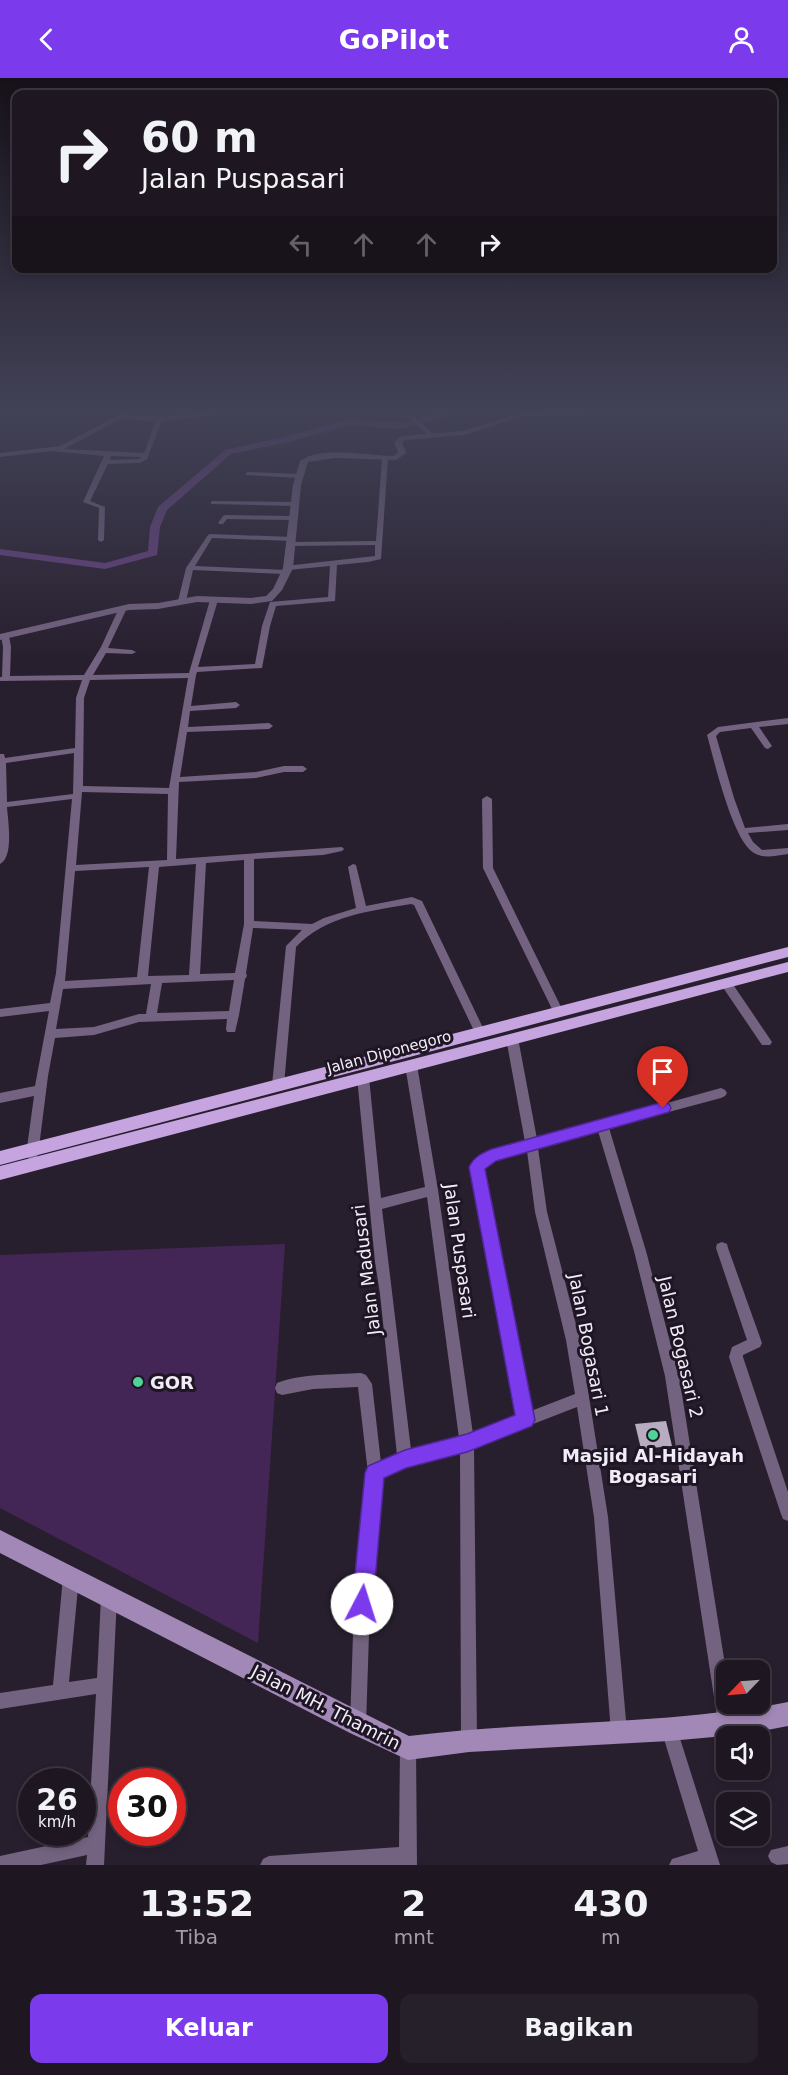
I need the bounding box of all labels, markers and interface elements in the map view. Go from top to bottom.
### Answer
icon: back [30,23,63,56]
icon: person [725,23,758,56]
text: GoPilot [339,24,449,55]
text: 60 m [141,113,258,162]
icon: right [42,114,120,192]
text: Jalan Puspasari [141,163,345,194]
icon: left [284,228,317,261]
icon: ahead [347,228,380,261]
icon: ahead [410,228,443,261]
icon: right [473,228,506,261]
street label: Jalan Diponegoro [324,1027,453,1078]
pin [637,1046,688,1108]
icon: arrive [646,1055,679,1088]
street label: Jalan Puspasari [440,1181,480,1320]
street label: Jalan Madusari [348,1203,385,1338]
street label: Jalan Bogasari 1 [565,1271,613,1418]
street label: Jalan Bogasari 2 [654,1273,708,1420]
place label: GOR [150,1372,194,1393]
marker: GOR [131,1375,145,1389]
marker: Masjid Al-Hidayah Bogasari [646,1428,660,1442]
place label: Masjid Al-Hidayah Bogasari [562,1445,744,1487]
position arrow [330,1572,394,1636]
street label: Jalan MH. Thamrin [247,1660,404,1754]
north arrow [716,1660,770,1714]
map controls [716,1660,770,1846]
button: sound [716,1726,770,1780]
speed limit sign: 30 [108,1768,186,1846]
text: 26 [36,1782,78,1817]
button: layers [716,1792,770,1846]
text: km/h [38,1813,76,1831]
text: 13:52 [140,1883,254,1924]
text: 2 [401,1883,426,1924]
text: 430 [573,1883,648,1924]
text: Tiba [176,1925,218,1949]
text: mnt [394,1925,434,1949]
text: m [601,1925,621,1949]
button: Keluar [30,1994,388,2063]
button: Bagikan [400,1994,758,2063]

